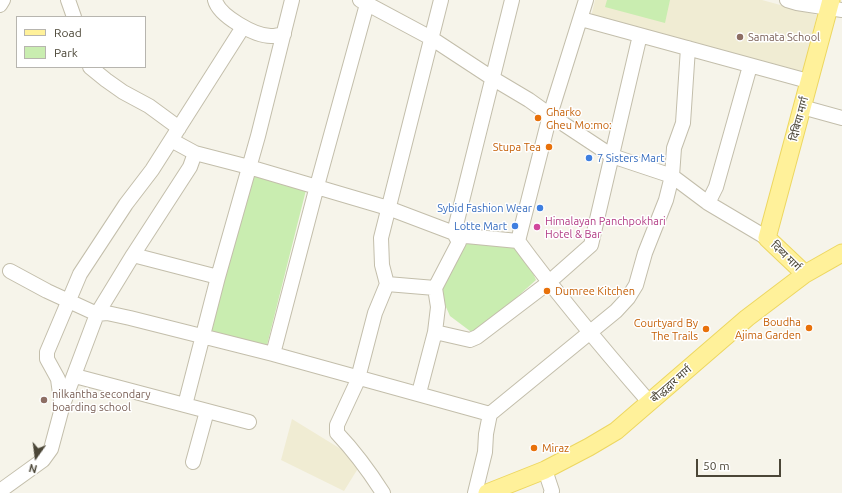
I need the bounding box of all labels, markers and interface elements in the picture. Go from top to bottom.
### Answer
legend [16,16,146,68]
text: Road [54,26,82,39]
place label: Samata School [748,30,820,44]
marker: Samata School [735,32,745,42]
text: Park [54,46,78,59]
street label: दिबिया मार्ग [787,95,811,143]
place label: Gharko Gheu Mo:mo: [546,105,612,131]
marker: Gharko Gheu Mo:mo: [533,113,543,123]
place label: Stupa Tea [493,140,541,154]
marker: Stupa Tea [544,142,554,152]
place label: 7 Sisters Mart [597,151,664,165]
marker: 7 Sisters Mart [584,153,594,163]
place label: Sybid Fashion Wear [437,201,532,215]
marker: Sybid Fashion Wear [535,203,545,213]
place label: Himalayan Panchpokhari Hotel & Bar [545,214,666,240]
place label: Lotte Mart [454,219,507,233]
marker: Lotte Mart [510,221,520,231]
marker: Himalayan Panchpokhari Hotel & Bar [532,222,542,232]
street label: दिब्य मार्ग [768,238,804,274]
place label: Dumree Kitchen [555,284,635,298]
marker: Dumree Kitchen [542,286,552,296]
place label: Boudha Ajima Garden [735,315,801,341]
place label: Courtyard By The Trails [634,316,698,342]
marker: Boudha Ajima Garden [804,323,814,333]
marker: Courtyard By The Trails [701,324,711,334]
street label: बौद्धद्वार मार्ग [648,363,694,405]
place label: nilkantha secondary boarding school [52,387,151,413]
marker: nilkantha secondary boarding school [39,395,49,405]
north arrow [16,437,56,477]
place label: Miraz [542,441,569,455]
marker: Miraz [529,443,539,453]
scale bar [698,451,783,477]
text: 50 m [703,459,730,472]
text: N [28,462,39,475]

